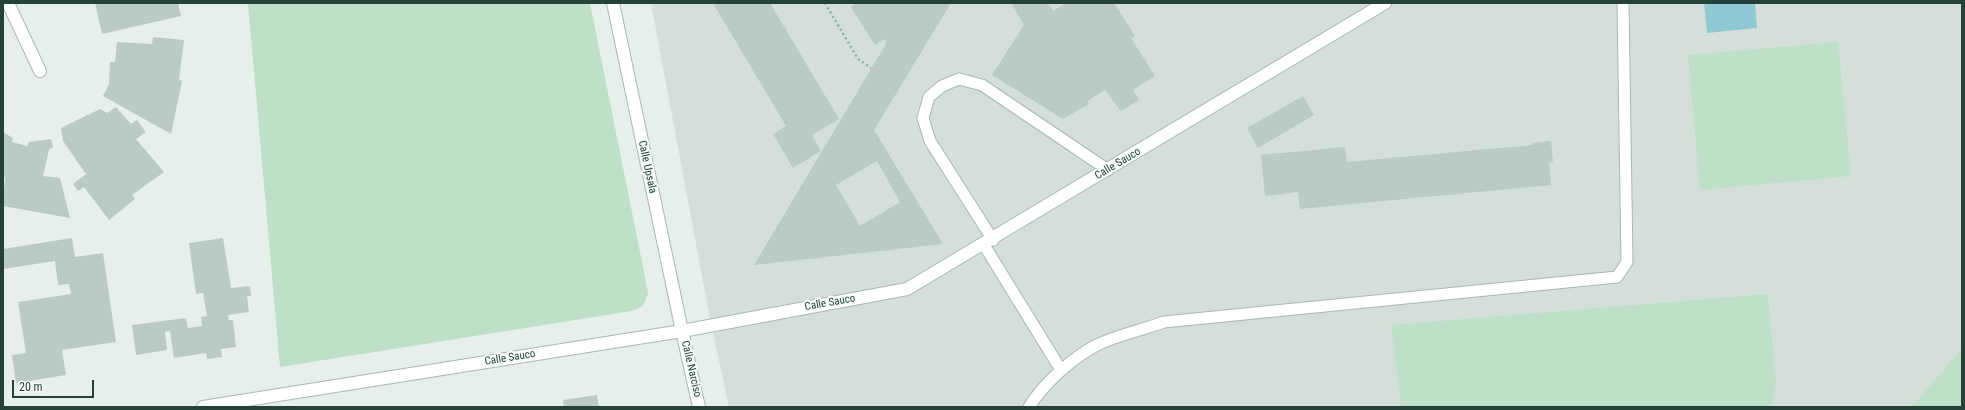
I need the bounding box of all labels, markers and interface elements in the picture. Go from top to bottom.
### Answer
street label: Calle Upsala [635,139,659,195]
street label: Calle Sauco [1093,145,1143,183]
street label: Calle Sauco [804,292,856,314]
street label: Calle Narciso [678,339,704,399]
street label: Calle Sauco [484,347,536,369]
scale bar [14,372,96,398]
text: 20 m [19,380,43,394]

